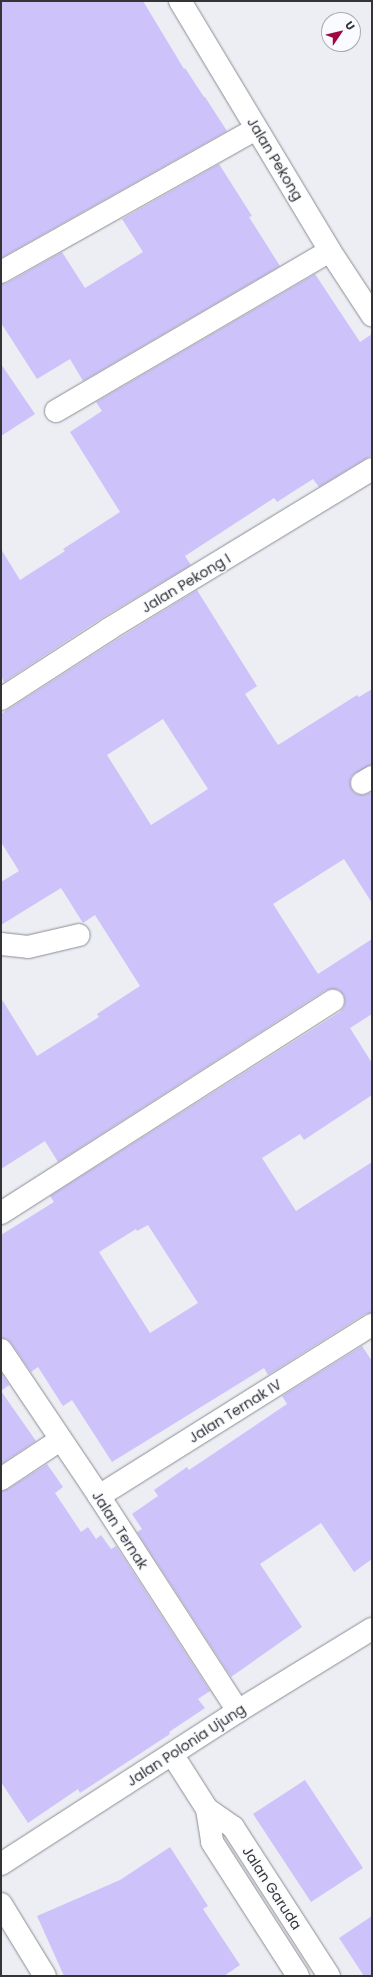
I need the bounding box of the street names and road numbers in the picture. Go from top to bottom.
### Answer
street label: Jalan Pekong [244,114,306,204]
street label: Jalan Pekong I [138,550,234,616]
street label: Jalan Ternak IV [185,1376,285,1446]
street label: Jalan Ternak [89,1488,151,1572]
street label: Jalan Polonia Ujung [124,1700,248,1790]
street label: Jalan Garuda [239,1843,305,1933]

